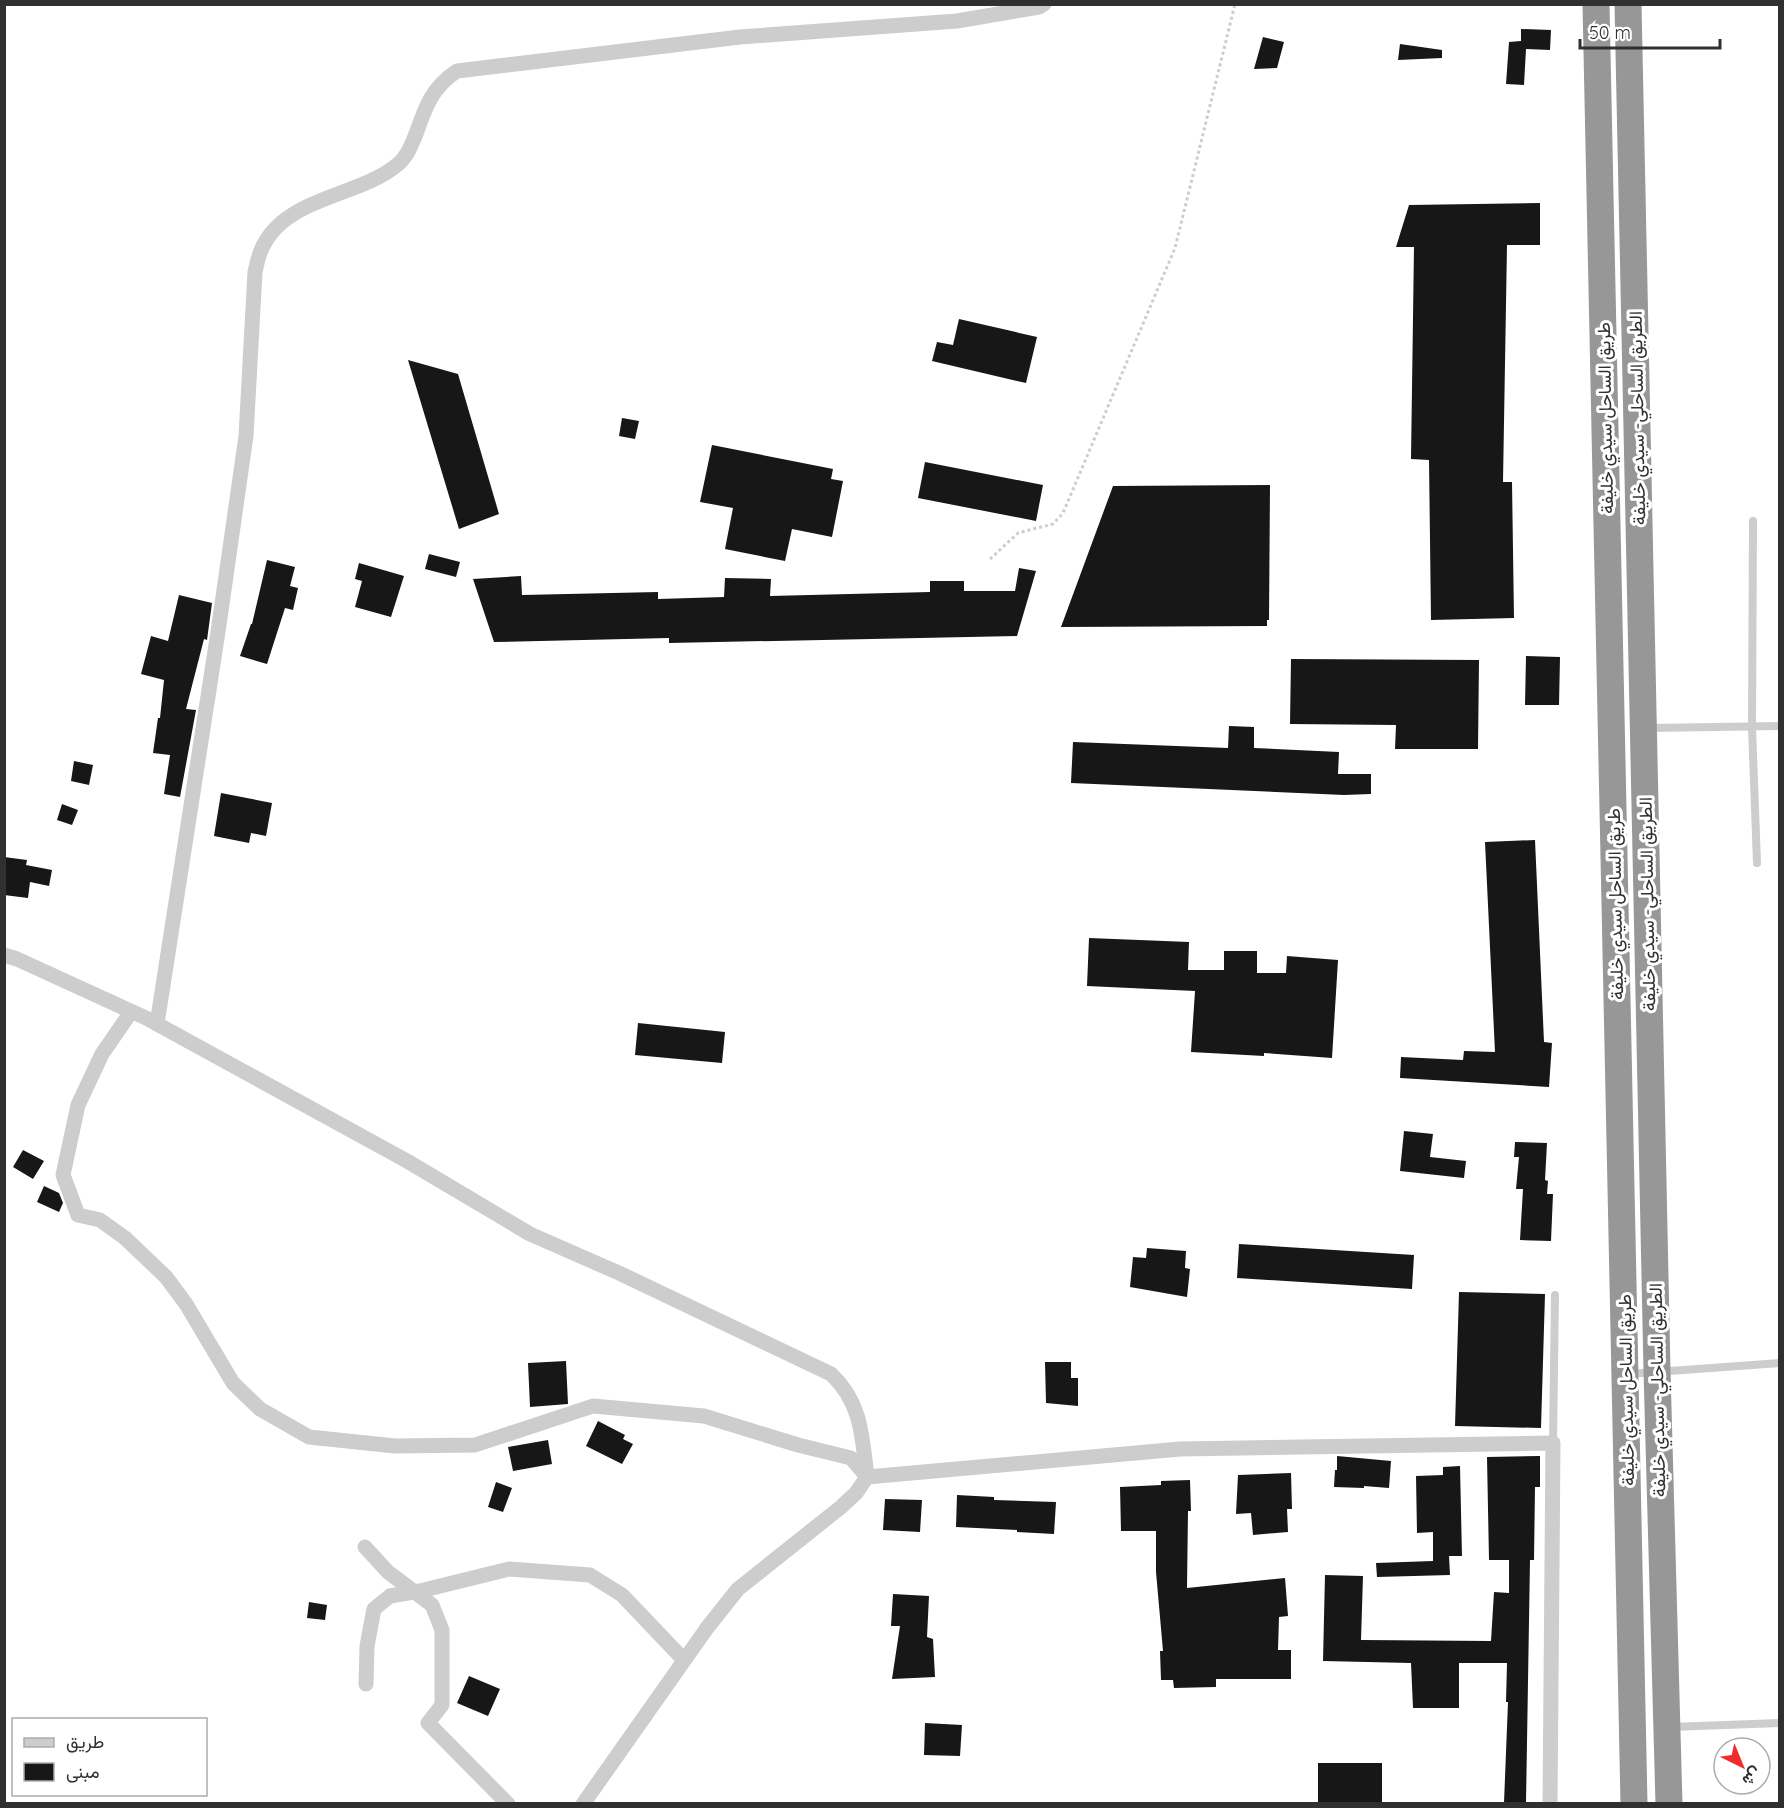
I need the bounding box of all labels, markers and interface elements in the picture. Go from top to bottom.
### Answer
scale bar [1580,12,1720,50]
text: 50 m [1589,21,1631,44]
street label: الطريق الساحلي- سيدي خليفة [1624,311,1654,525]
street label: طريق الساحل سيدي خليفة [1592,322,1622,514]
street label: الطريق الساحلي- سيدي خليفة [1634,797,1664,1011]
street label: طريق الساحل سيدي خليفة [1602,808,1632,1000]
street label: الطريق الساحلي- سيدي خليفة [1644,1283,1674,1497]
street label: طريق الساحل سيدي خليفة [1613,1294,1643,1486]
legend [12,1718,207,1796]
text: طريق [66,1730,104,1753]
north arrow [1712,1736,1772,1796]
text: مبنى [66,1760,100,1783]
text: ش [1738,1763,1766,1791]

